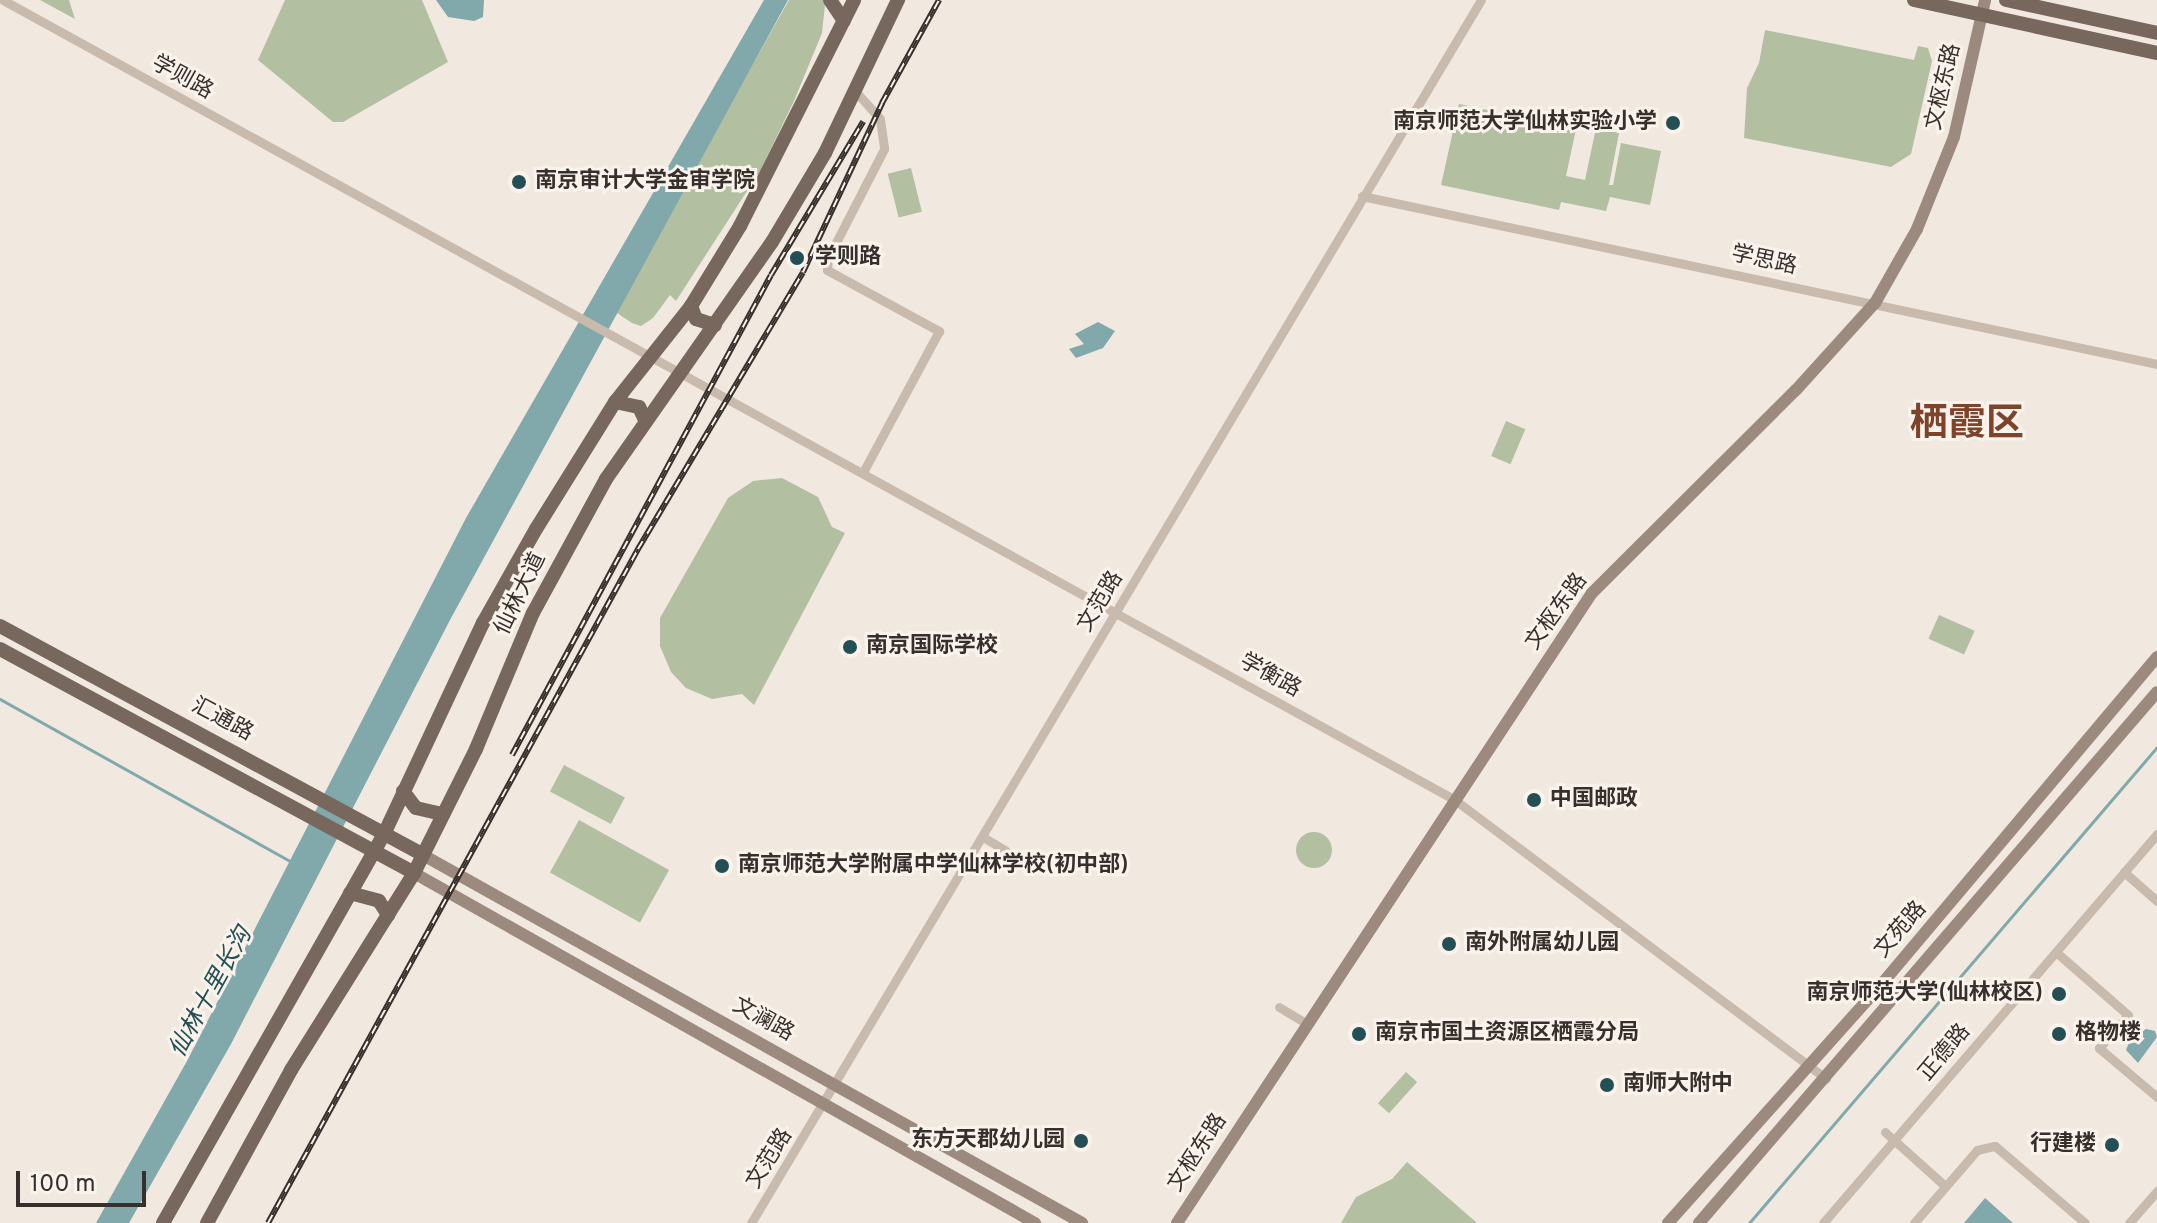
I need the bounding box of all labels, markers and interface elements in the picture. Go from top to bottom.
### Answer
street label: 文枢东路 [1921,41,1967,133]
street label: 学则路 [147,50,217,106]
place label: 南京师范大学仙林实验小学 [1393,110,1657,136]
marker: 南京师范大学仙林实验小学 [1664,114,1682,132]
place label: 南京审计大学金审学院 [535,169,755,195]
marker: 南京审计大学金审学院 [510,173,528,191]
street label: 学思路 [1729,241,1799,281]
place label: 学则路 [815,245,881,271]
marker: 学则路 [786,247,808,269]
district label: 栖霞区 [1910,403,2024,449]
street label: 仙林大道 [490,549,552,639]
street label: 文范路 [1073,567,1129,637]
street label: 文枢东路 [1520,569,1594,655]
place label: 南京国际学校 [866,634,998,660]
marker: 南京国际学校 [841,638,859,656]
street label: 学衡路 [1235,648,1305,704]
street label: 汇通路 [187,693,257,747]
place label: 中国邮政 [1550,787,1638,813]
marker: 中国邮政 [1525,791,1543,809]
place label: 南京师范大学附属中学仙林学校(初中部) [738,853,1128,879]
marker: 南京师范大学附属中学仙林学校(初中部) [713,857,731,875]
street label: 文苑路 [1869,896,1933,964]
water label: 仙林十里长沟 [164,923,260,1063]
place label: 南外附属幼儿园 [1465,931,1619,957]
marker: 南外附属幼儿园 [1440,935,1458,953]
place label: 南京师范大学(仙林校区) [1807,981,2043,1007]
marker: 南京师范大学(仙林校区) [2050,985,2068,1003]
street label: 文澜路 [728,992,798,1048]
street label: 正德路 [1914,1019,1976,1087]
place label: 南京市国土资源区栖霞分局 [1375,1021,1639,1047]
place label: 格物楼 [2075,1021,2141,1047]
marker: 南京市国土资源区栖霞分局 [1350,1025,1368,1043]
marker: 格物楼 [2050,1025,2068,1043]
place label: 南师大附中 [1623,1072,1733,1098]
marker: 南师大附中 [1598,1076,1616,1094]
street label: 文枢东路 [1163,1109,1233,1197]
street label: 文范路 [741,1124,799,1194]
place label: 东方天郡幼儿园 [911,1128,1065,1154]
marker: 东方天郡幼儿园 [1072,1132,1090,1150]
place label: 行建楼 [2030,1132,2096,1158]
marker: 行建楼 [2103,1136,2121,1154]
scale bar [20,1155,150,1205]
text: 100 m [30,1170,96,1200]

